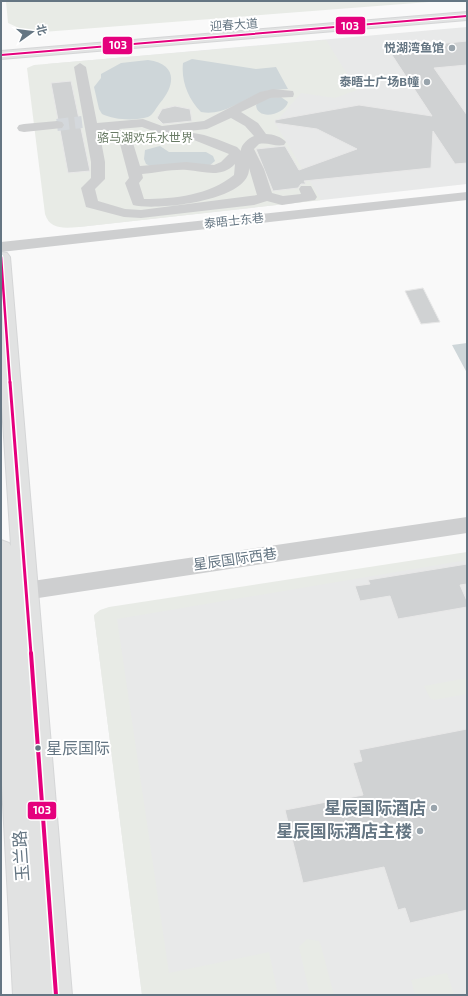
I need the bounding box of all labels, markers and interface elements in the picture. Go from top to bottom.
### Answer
north arrow [12,12,52,52]
street label: 迎春大道 [209,15,258,33]
line badge: 103 [335,16,366,35]
text: 103 [341,19,359,32]
text: 北 [35,23,50,36]
line badge: 103 [102,36,133,55]
text: 103 [109,38,127,51]
place label: 悦湖湾鱼馆 [384,40,444,54]
marker: 悦湖湾鱼馆 [447,43,457,53]
place label: 泰晤士广场B幢 [339,74,419,88]
marker: 泰晤士广场B幢 [422,77,432,87]
park label: 骆马湖欢乐水世界 [97,130,193,144]
street label: 泰晤士东巷 [203,210,264,230]
street label: 星辰国际西巷 [192,544,278,573]
place label: 星辰国际 [46,738,110,757]
marker: 星辰国际 [33,743,43,753]
place label: 星辰国际酒店 [324,797,426,817]
line badge: 103 [27,801,57,820]
text: 103 [33,803,51,816]
marker: 星辰国际酒店 [429,803,439,813]
place label: 星辰国际酒店主楼 [276,820,412,840]
marker: 星辰国际酒店主楼 [415,826,425,836]
street label: 玉兰路 [8,830,32,882]

